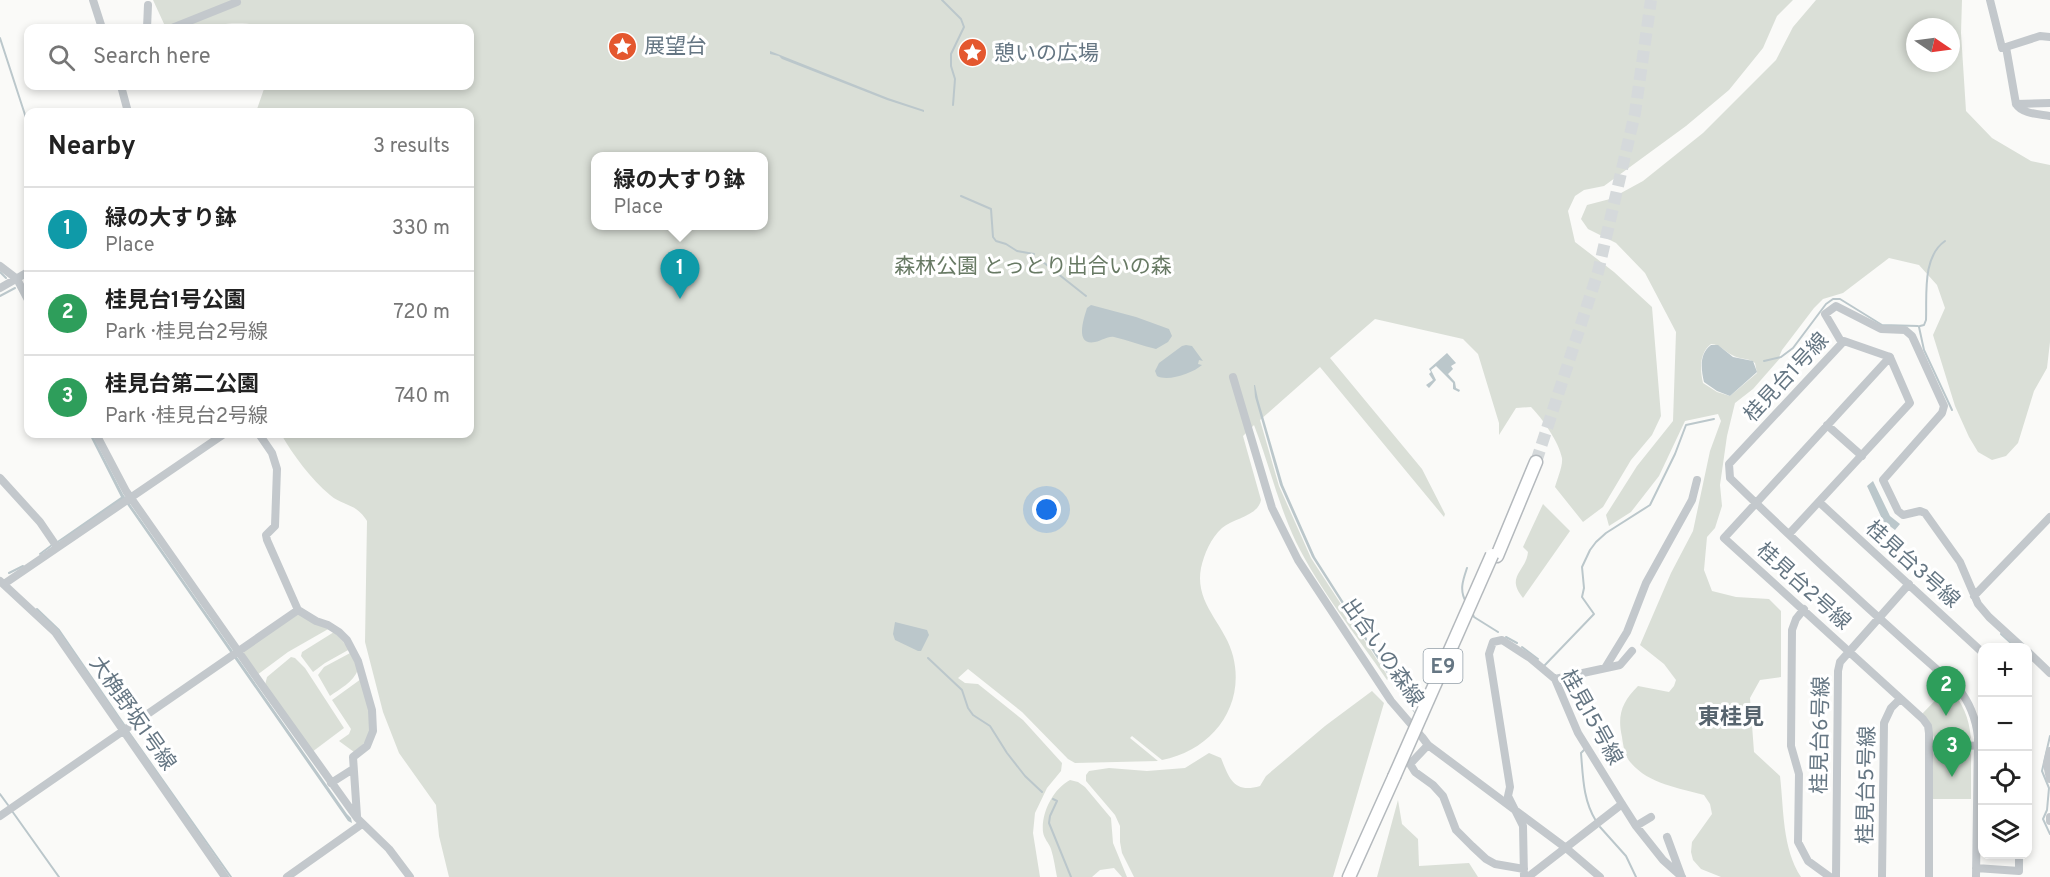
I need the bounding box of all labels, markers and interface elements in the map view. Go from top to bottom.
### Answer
north arrow [1906,18,1960,72]
search box [24,24,474,90]
place icon: 展望台 [607,30,639,62]
place label: 展望台 [644,34,707,61]
place icon: 憩いの広場 [957,37,989,69]
icon: search [45,41,78,74]
place label: 憩いの広場 [994,41,1099,68]
text: Search here [93,44,211,71]
text: Nearby [48,131,136,164]
text: 3 results [373,134,450,160]
popup [591,152,768,230]
text: 緑の大すり鉢 [613,168,746,195]
text: Place [613,195,663,221]
text: 緑の大すり鉢 [105,206,237,233]
text: 1 [64,216,72,242]
text: 330 m [392,216,450,242]
text: Place [105,233,155,259]
pin: 1 [660,250,700,299]
park label: 森林公園 とっとり出合いの森 [894,254,1172,281]
text: 桂見台1号公園 [105,288,246,315]
text: 2 [61,300,74,326]
text: 720 m [393,300,450,326]
text: Park · 桂見台2号線 [105,320,268,346]
street label: 桂見台1号線 [1739,328,1835,428]
text: 桂見台第二公園 [105,372,259,399]
text: 3 [62,384,74,410]
text: 740 m [395,384,450,410]
text: Park · 桂見台2号線 [105,404,268,430]
your location [1032,495,1061,524]
street label: 桂見台3号線 [1859,516,1965,615]
street label: 桂見台2号線 [1750,538,1856,637]
street label: 出合いの森線 [1335,594,1429,712]
map controls [1978,643,2032,859]
button: + [1978,643,2032,697]
road number: E9 [1424,649,1462,683]
street label: 大桷野坂1号線 [82,651,181,776]
street label: 桂見15号線 [1553,665,1628,770]
pin: 2 [1926,666,1966,716]
street label: 桂見台6号線 [1807,676,1836,794]
button: − [1978,697,2032,751]
district label: 東桂見 [1698,705,1764,732]
street label: 桂見台5号線 [1853,726,1882,844]
pin: 3 [1932,728,1972,777]
button: locate [1978,751,2032,805]
button: layers [1978,805,2032,859]

